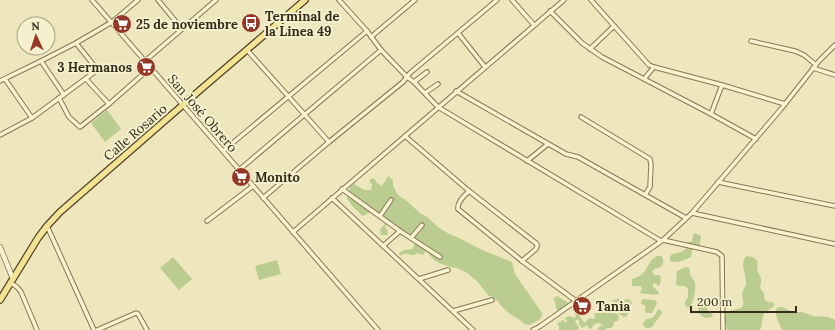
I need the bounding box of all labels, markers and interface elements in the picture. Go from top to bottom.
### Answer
place label: Terminal de la Linea 49 [265,8,340,40]
bus stop icon: Terminal de la Linea 49 [240,12,262,34]
supermarket icon: 25 de noviembre [111,13,133,35]
north arrow [16,16,56,56]
place label: 25 de noviembre [136,16,238,33]
text: N [31,19,41,33]
supermarket icon: 3 Hermanos [135,56,157,78]
place label: 3 Hermanos [57,59,132,76]
street label: San José Obrero [164,71,241,156]
street label: Calle Rosario [100,100,171,165]
supermarket icon: Monito [230,166,252,188]
place label: Monito [255,169,300,186]
scale bar [691,288,796,314]
text: 200 m [697,294,733,309]
supermarket icon: Tania [571,295,593,317]
place label: Tania [596,298,630,315]

